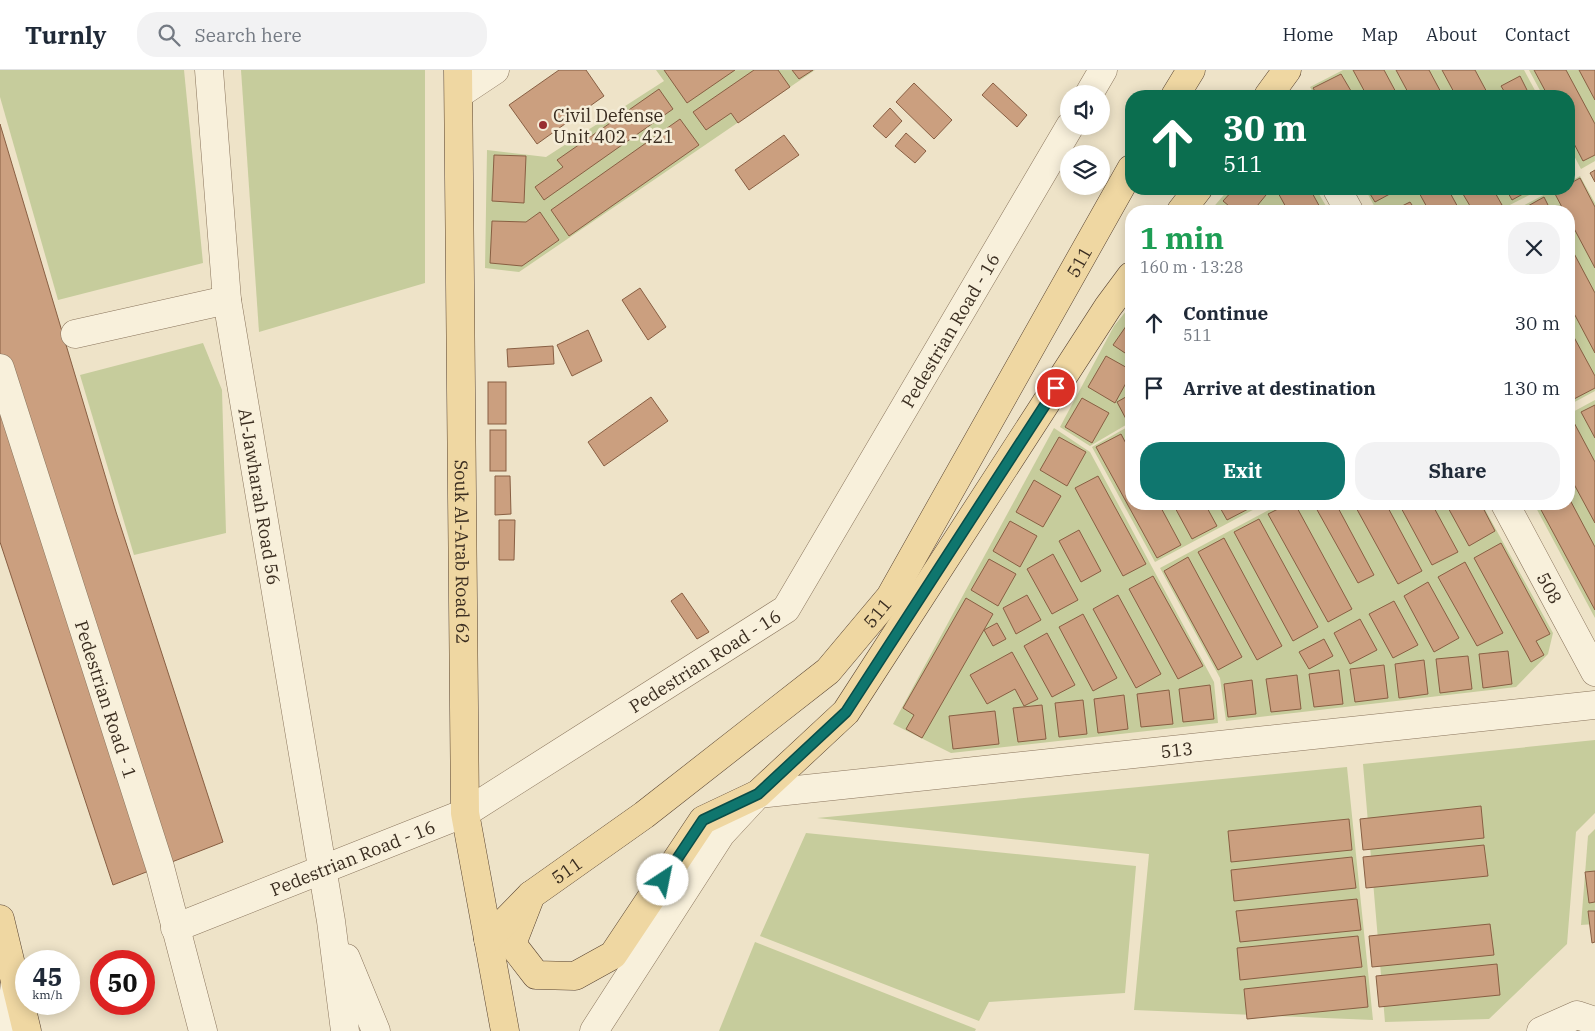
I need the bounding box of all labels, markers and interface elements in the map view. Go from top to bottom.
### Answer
search box [137,12,487,57]
text: Turnly [25,19,107,51]
icon: search [155,21,183,49]
text: Search here [195,23,302,47]
text: Home [1282,23,1334,46]
text: Map [1362,23,1398,46]
text: About [1426,23,1477,46]
text: Contact [1505,23,1570,46]
map controls [1060,85,1110,195]
button: sound [1060,85,1110,135]
place label: Civil Defense Unit 402 - 421 [553,104,674,148]
text: 30 m [1223,105,1307,151]
icon: ahead [1140,110,1205,175]
marker: Civil Defense Unit 402 - 421 [537,119,549,131]
button: layers [1060,145,1110,195]
text: 511 [1223,149,1263,178]
text: 1 min [1140,218,1224,257]
button: close [1508,222,1560,274]
street label: 511 [1061,242,1097,281]
street label: Pedestrian Road - 16 [896,248,1004,411]
text: 160 m · 13:28 [1140,257,1243,277]
text: Continue [1183,301,1268,325]
icon: ahead [1140,309,1168,337]
text: 30 m [1515,311,1560,335]
text: 511 [1183,325,1212,345]
pin [1035,367,1077,409]
icon: arrive [1042,374,1070,402]
icon: arrive [1140,374,1168,402]
text: Arrive at destination [1183,376,1376,400]
text: 130 m [1503,376,1560,400]
street label: Al-Jawharah Road 56 [234,406,286,587]
button: Exit [1140,442,1345,500]
button: Share [1355,442,1560,500]
street label: Souk Al-Arab Road 62 [450,460,475,644]
street label: 508 [1532,568,1568,607]
street label: 511 [858,593,896,632]
street label: Pedestrian Road - 16 [624,604,785,717]
street label: Pedestrian Road - 1 [70,617,142,781]
street label: 513 [1159,736,1194,763]
street label: Pedestrian Road - 16 [267,815,438,901]
street label: 511 [547,851,586,889]
position arrow [636,853,688,905]
speed limit sign: 50 [90,950,155,1015]
text: 45 [32,960,63,993]
text: km/h [32,987,63,1002]

